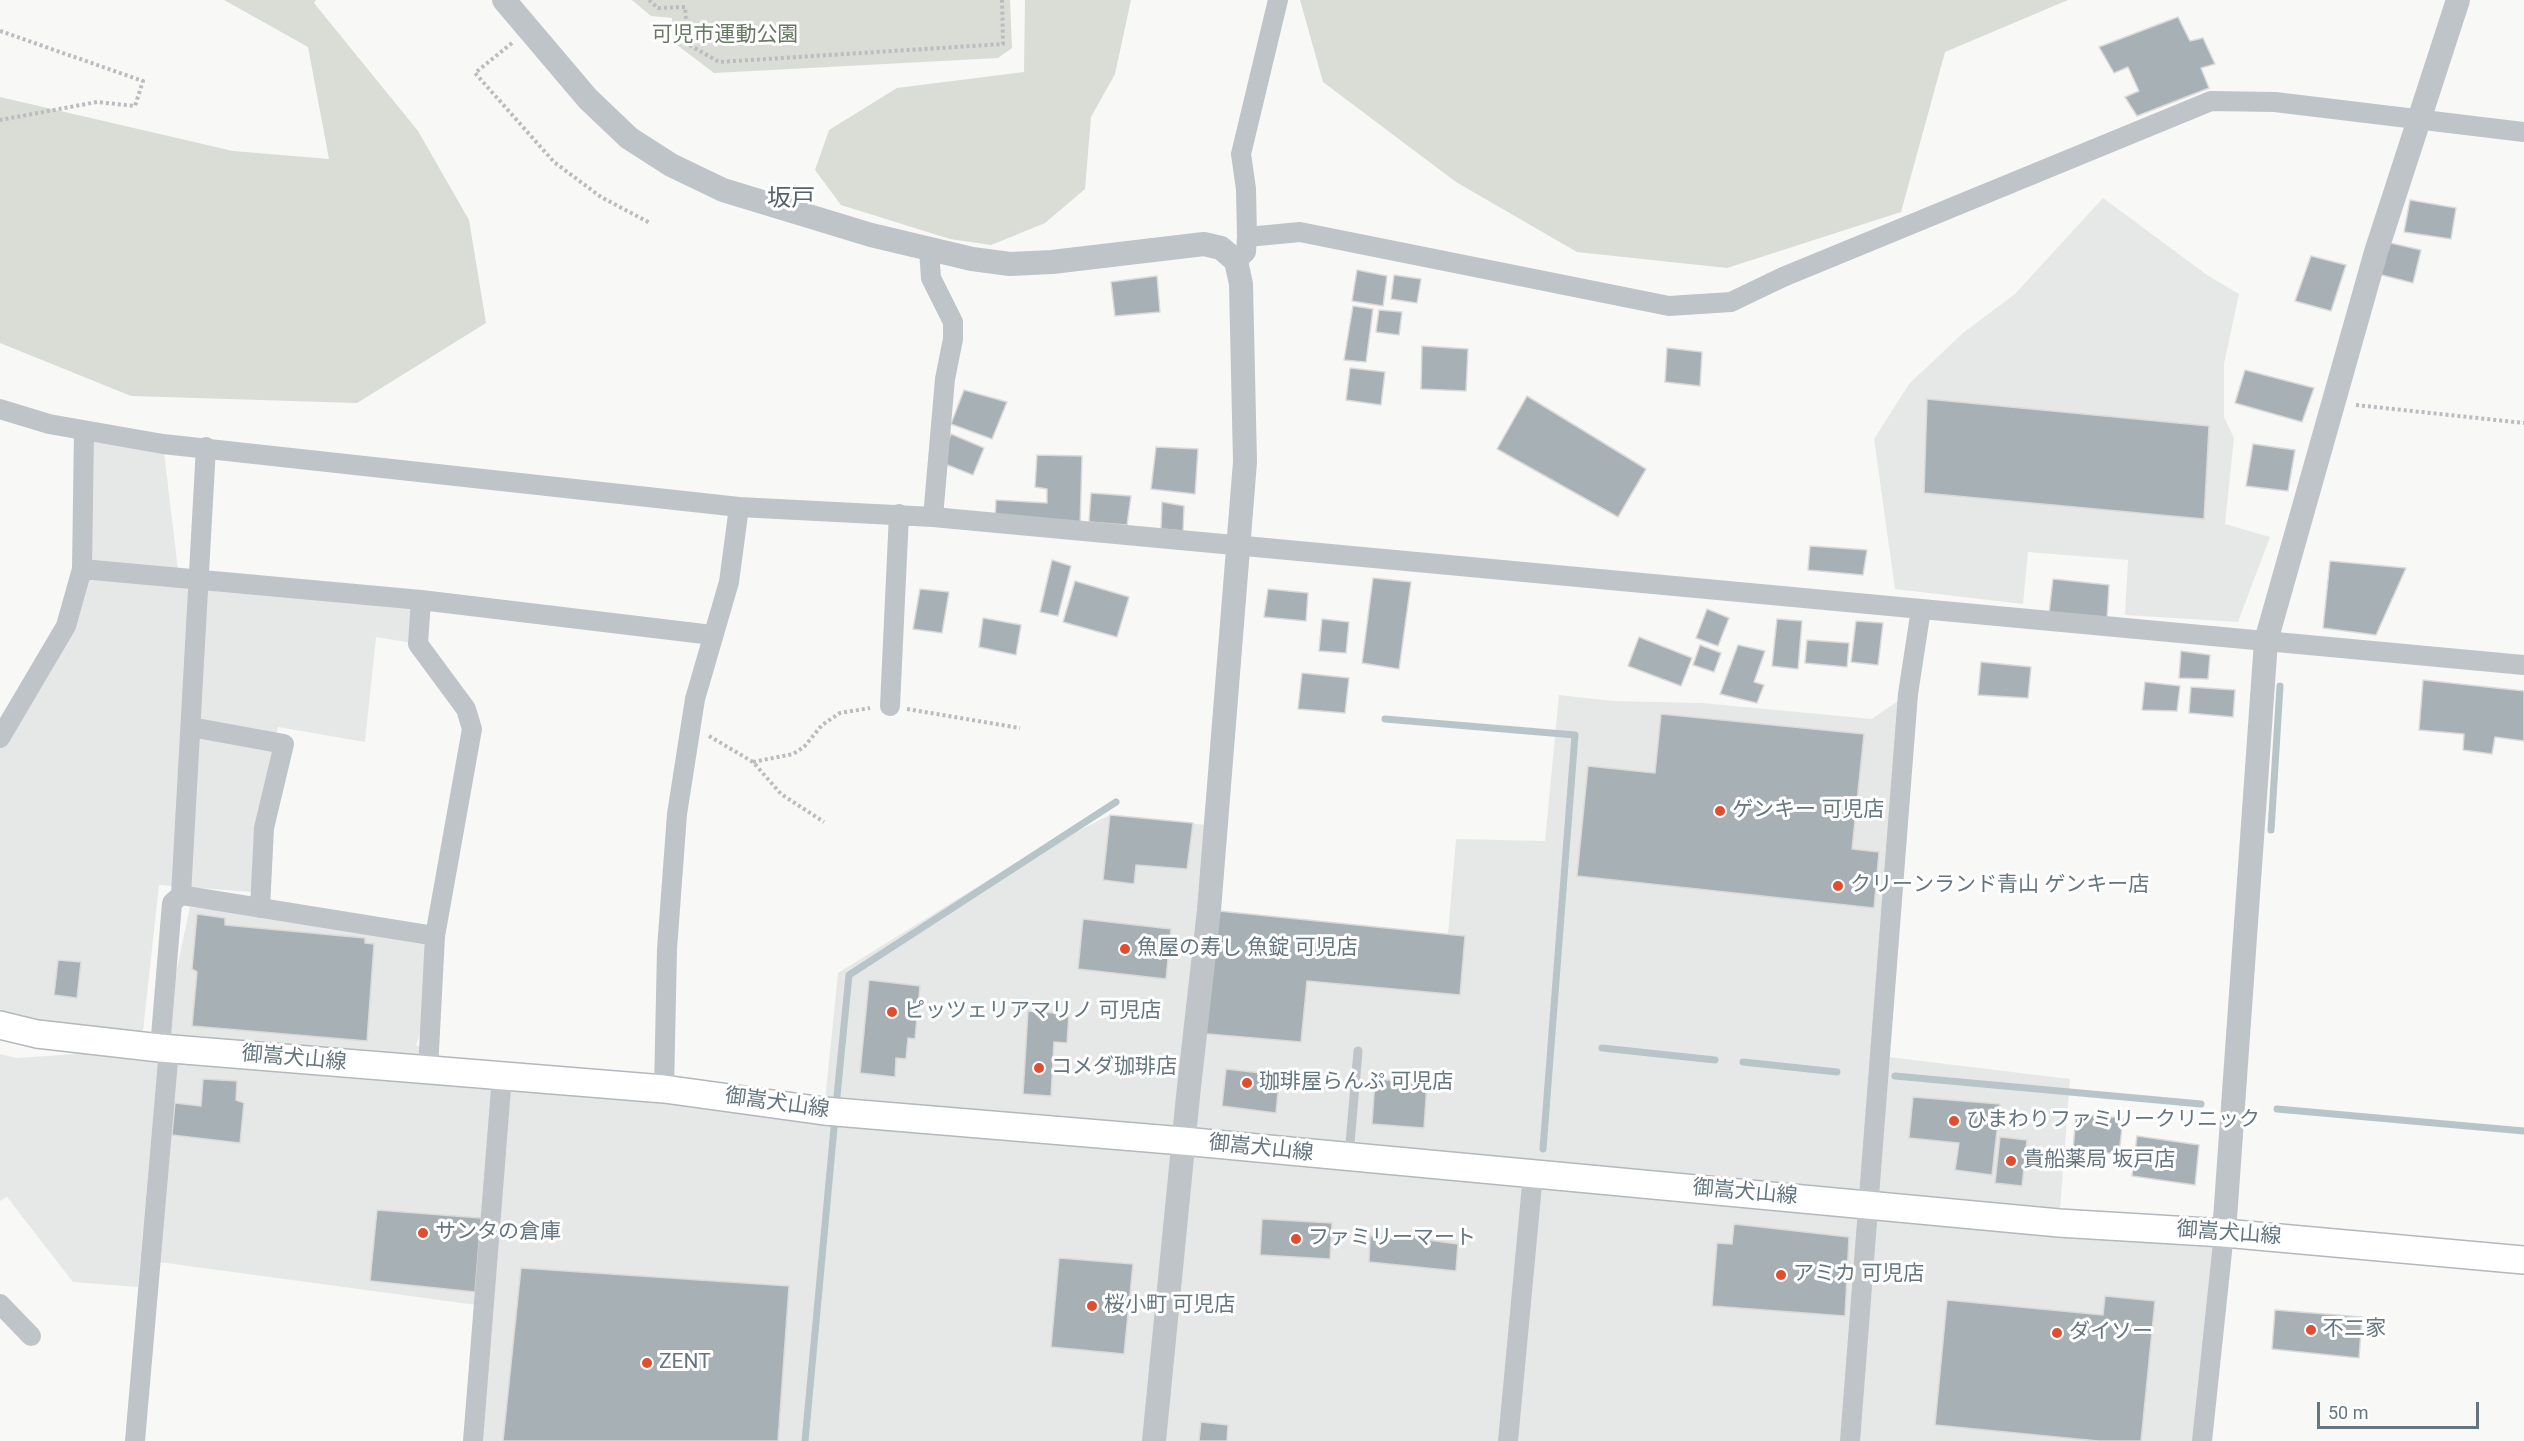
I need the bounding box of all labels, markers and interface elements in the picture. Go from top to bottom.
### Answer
park label: 可児市運動公園 [652,23,798,49]
district label: 坂戸 [767,186,815,214]
place label: ゲンキー 可児店 [1732,798,1884,824]
marker: ゲンキー 可児店 [1713,804,1727,818]
place label: クリーンランド青山 ゲンキー店 [1850,873,2149,899]
marker: クリーンランド青山 ゲンキー店 [1831,879,1845,893]
place label: 魚屋の寿し 魚錠 可児店 [1137,936,1357,962]
marker: 魚屋の寿し 魚錠 可児店 [1118,942,1132,956]
place label: ピッツェリアマリノ 可児店 [904,999,1161,1025]
marker: ピッツェリアマリノ 可児店 [885,1005,899,1019]
street label: 御嵩犬山線 [241,1042,347,1076]
place label: コメダ珈琲店 [1051,1055,1177,1081]
marker: コメダ珈琲店 [1032,1061,1046,1075]
place label: 珈琲屋らんぷ 可児店 [1259,1070,1453,1096]
marker: 珈琲屋らんぷ 可児店 [1240,1076,1254,1090]
street label: 御嵩犬山線 [723,1084,831,1124]
place label: ひまわりファミリークリニック [1966,1108,2260,1134]
marker: ひまわりファミリークリニック [1947,1114,1961,1128]
street label: 御嵩犬山線 [1207,1131,1315,1167]
place label: 貴船薬局 坂戸店 [2023,1148,2175,1174]
marker: 貴船薬局 坂戸店 [2004,1154,2018,1168]
street label: 御嵩犬山線 [1692,1176,1798,1210]
street label: 御嵩犬山線 [2176,1218,2282,1250]
place label: サンタの倉庫 [435,1220,561,1246]
marker: サンタの倉庫 [416,1226,430,1240]
place label: ファミリーマート [1308,1226,1476,1252]
marker: ファミリーマート [1289,1232,1303,1246]
place label: アミカ 可児店 [1793,1262,1924,1288]
marker: アミカ 可児店 [1774,1268,1788,1282]
place label: 桜小町 可児店 [1104,1293,1235,1319]
marker: 桜小町 可児店 [1085,1299,1099,1313]
place label: 不二家 [2323,1317,2386,1343]
place label: ダイソー [2069,1320,2153,1346]
marker: 不二家 [2304,1323,2318,1337]
marker: ダイソー [2050,1326,2064,1340]
place label: ZENT [659,1350,711,1376]
marker: ZENT [640,1356,654,1370]
scale bar [2320,1390,2482,1428]
text: 50 m [2328,1402,2368,1423]

